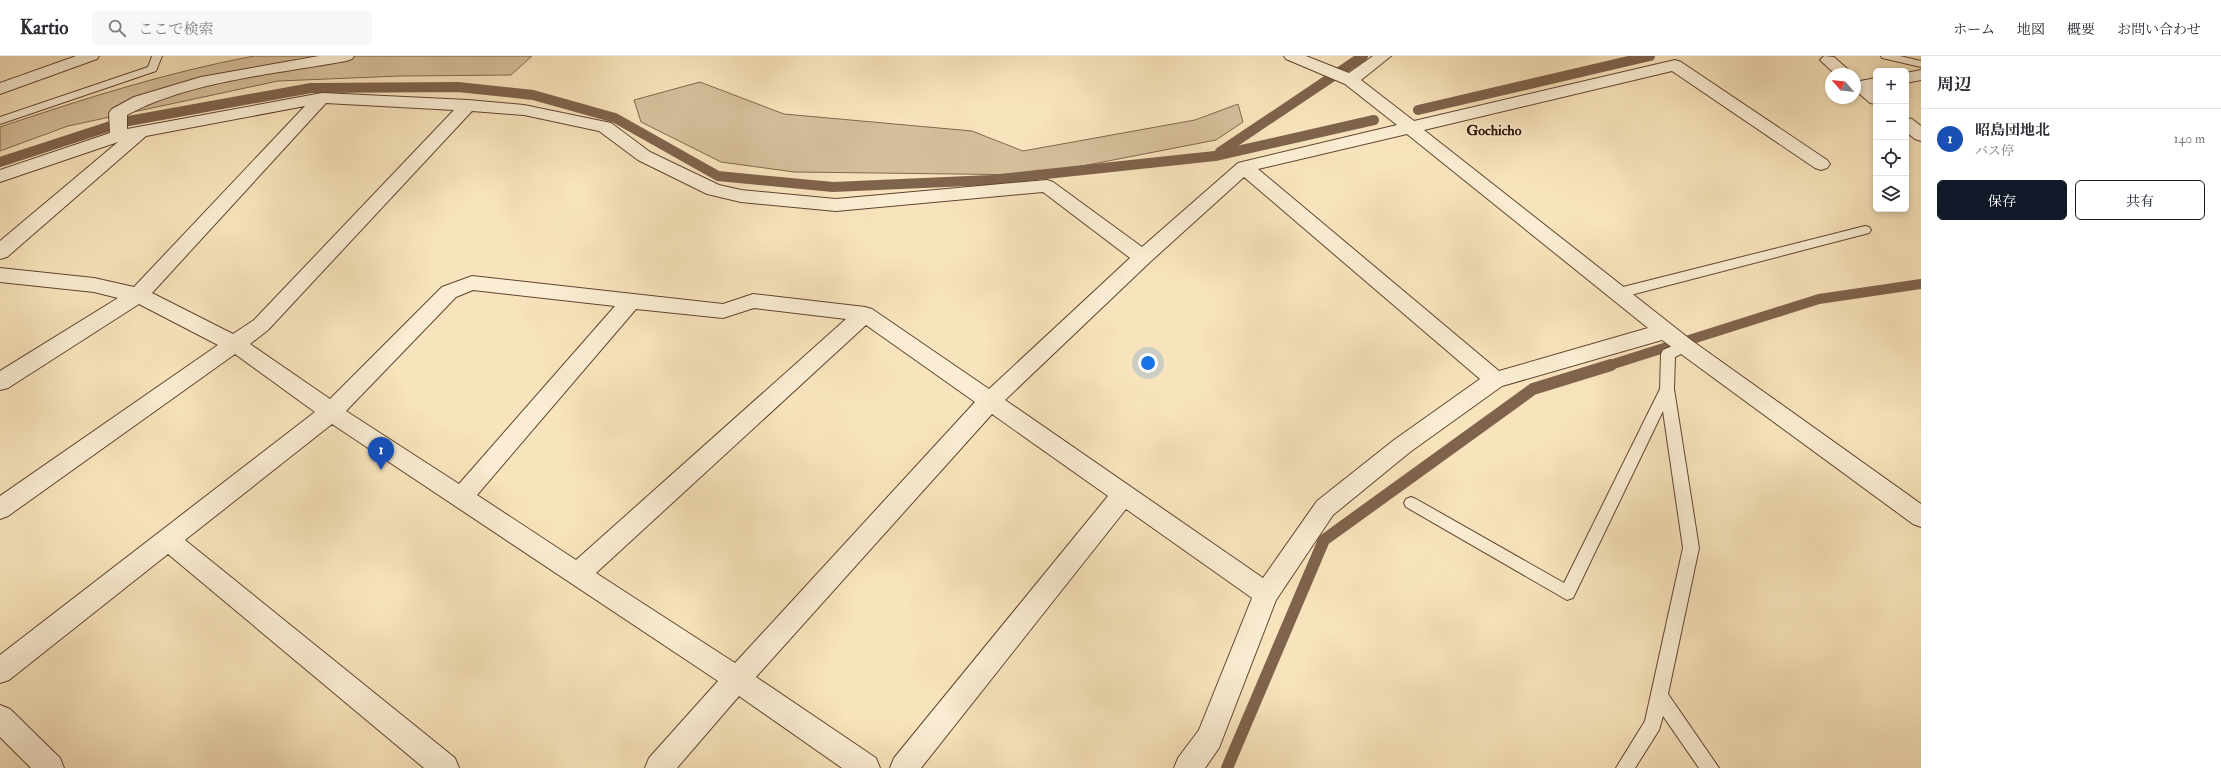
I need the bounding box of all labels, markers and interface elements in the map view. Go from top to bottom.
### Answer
search box [92,10,372,46]
text: Kartio [20,16,68,40]
icon: search [106,17,128,39]
text: ここで検索 [138,20,213,39]
text: ホーム [1953,21,1995,38]
text: 地図 [2017,21,2045,38]
text: 概要 [2067,21,2095,38]
text: お問い合わせ [2117,21,2201,38]
north arrow [1825,68,1861,104]
map controls [1873,68,1909,212]
button: + [1873,68,1909,104]
text: 周辺 [1937,74,1971,95]
button: − [1873,104,1909,140]
text: 昭島団地北 [1975,121,2050,140]
district label: Gochicho [1467,122,1522,139]
text: 1 [1948,131,1952,147]
text: 140 m [2174,131,2205,147]
button: locate [1873,140,1909,176]
text: バス停 [1975,143,2014,159]
button: layers [1873,176,1909,212]
button: 保存 [1937,180,2067,220]
button: 共有 [2075,180,2205,220]
your location [1138,353,1158,373]
pin: 1 [368,437,394,470]

